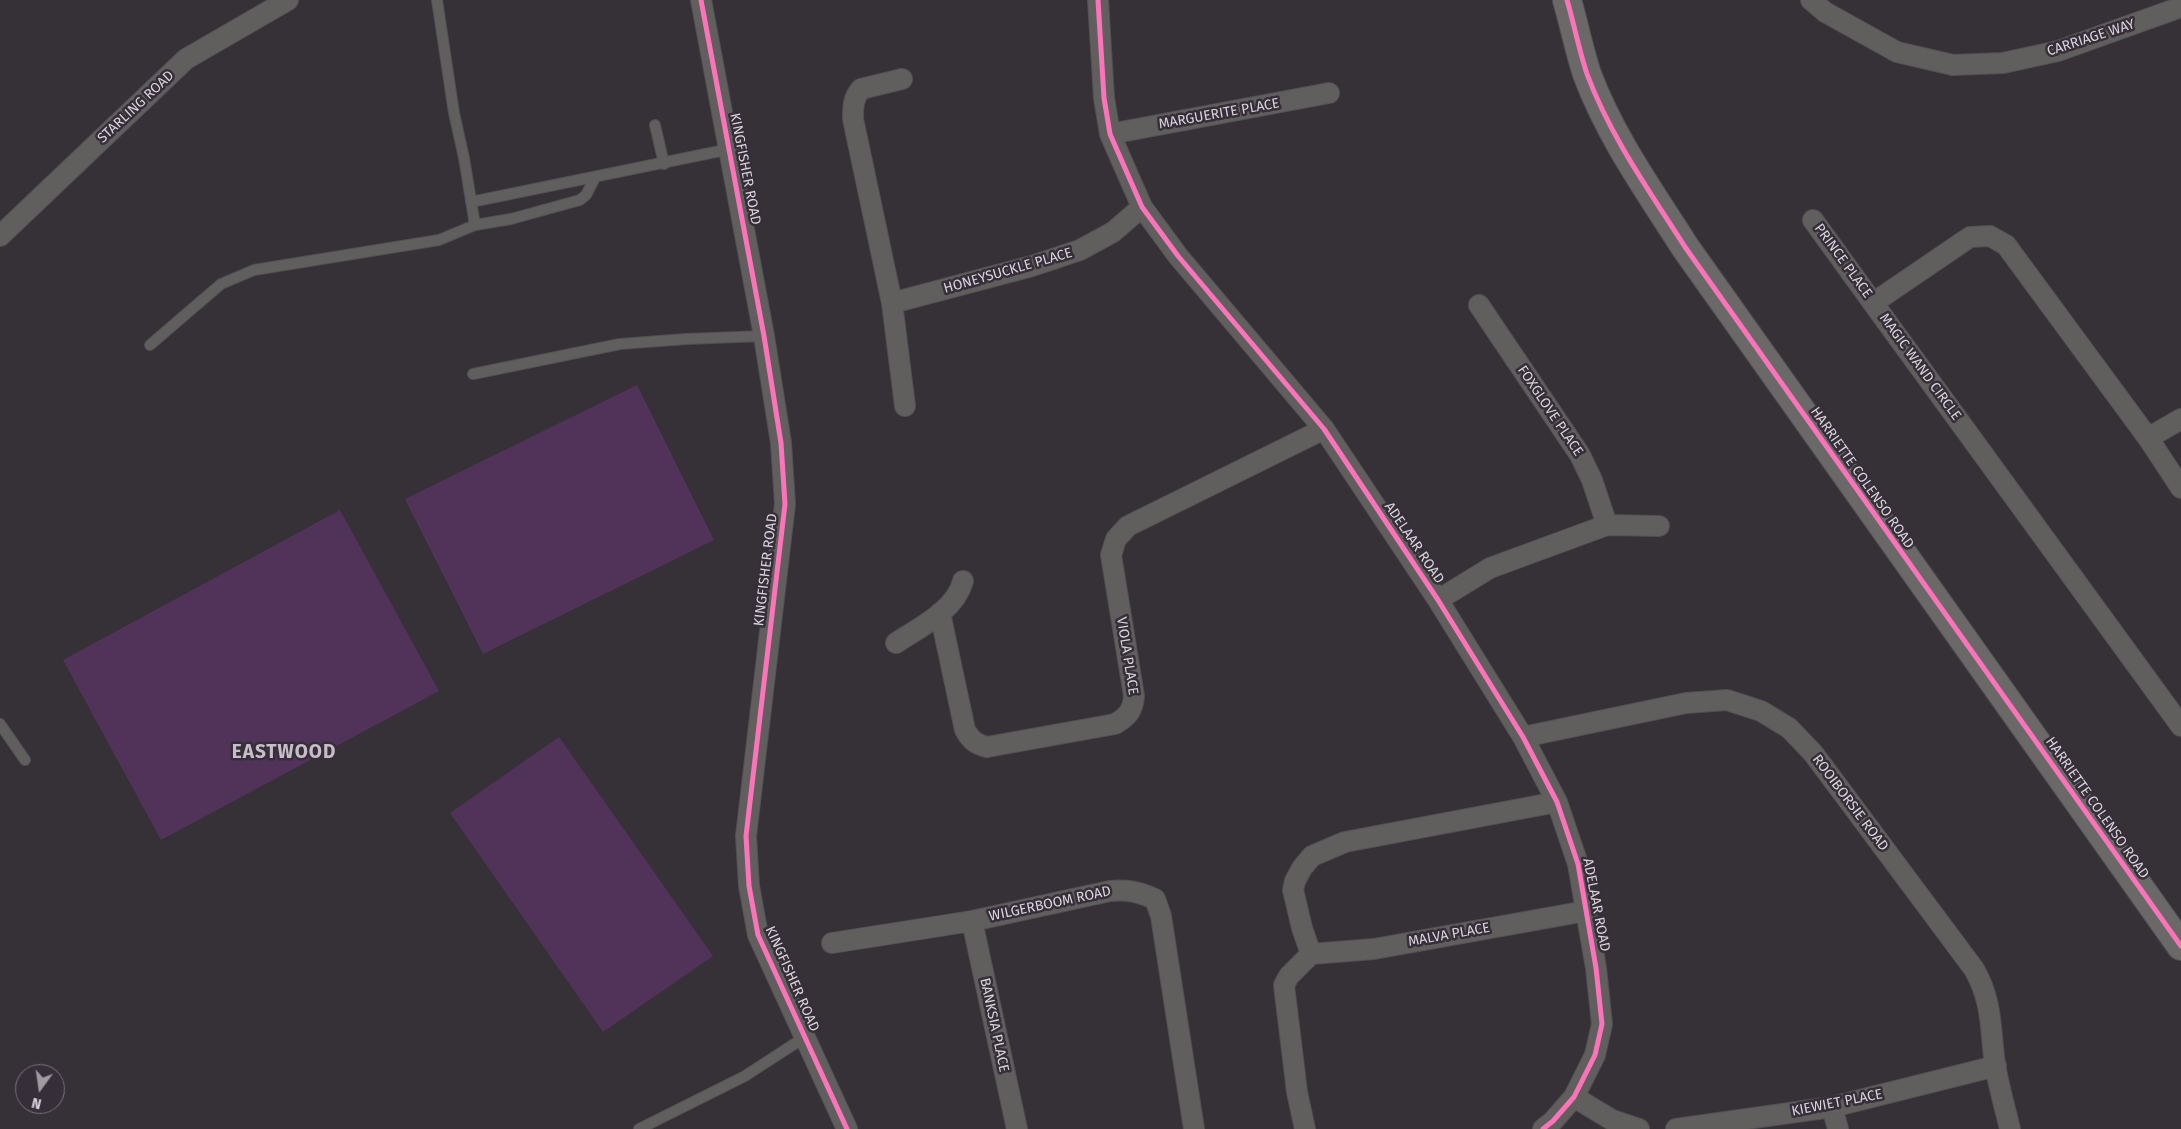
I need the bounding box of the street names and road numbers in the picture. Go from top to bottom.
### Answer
street label: CARRIAGE WAY [2045,16,2137,60]
street label: STARLING ROAD [94,67,178,147]
street label: MARGUERITE PLACE [1157,95,1281,133]
street label: KINGFISHER ROAD [726,112,764,226]
street label: PRINCE PLACE [1810,221,1876,301]
street label: HONEYSUCKLE PLACE [942,245,1074,297]
street label: MAGIC WAND CIRCLE [1876,310,1964,424]
street label: FOXGLOVE PLACE [1514,363,1586,459]
street label: HARRIETTE COLENSO ROAD [1807,404,1917,552]
street label: ADELAAR ROAD [1381,499,1447,587]
street label: KINGFISHER ROAD [751,513,781,627]
street label: VIOLA PLACE [1113,616,1141,696]
street label: HARRIETTE COLENSO ROAD [2042,734,2152,882]
street label: ROOIBORSIE ROAD [1808,751,1892,855]
street label: ADELAAR ROAD [1579,857,1613,953]
street label: WILGERBOOM ROAD [988,883,1112,925]
street label: MALVA PLACE [1407,920,1491,950]
street label: KINGFISHER ROAD [761,924,823,1034]
street label: BANKSIA PLACE [976,976,1012,1074]
street label: KIEWIET PLACE [1790,1086,1884,1120]

